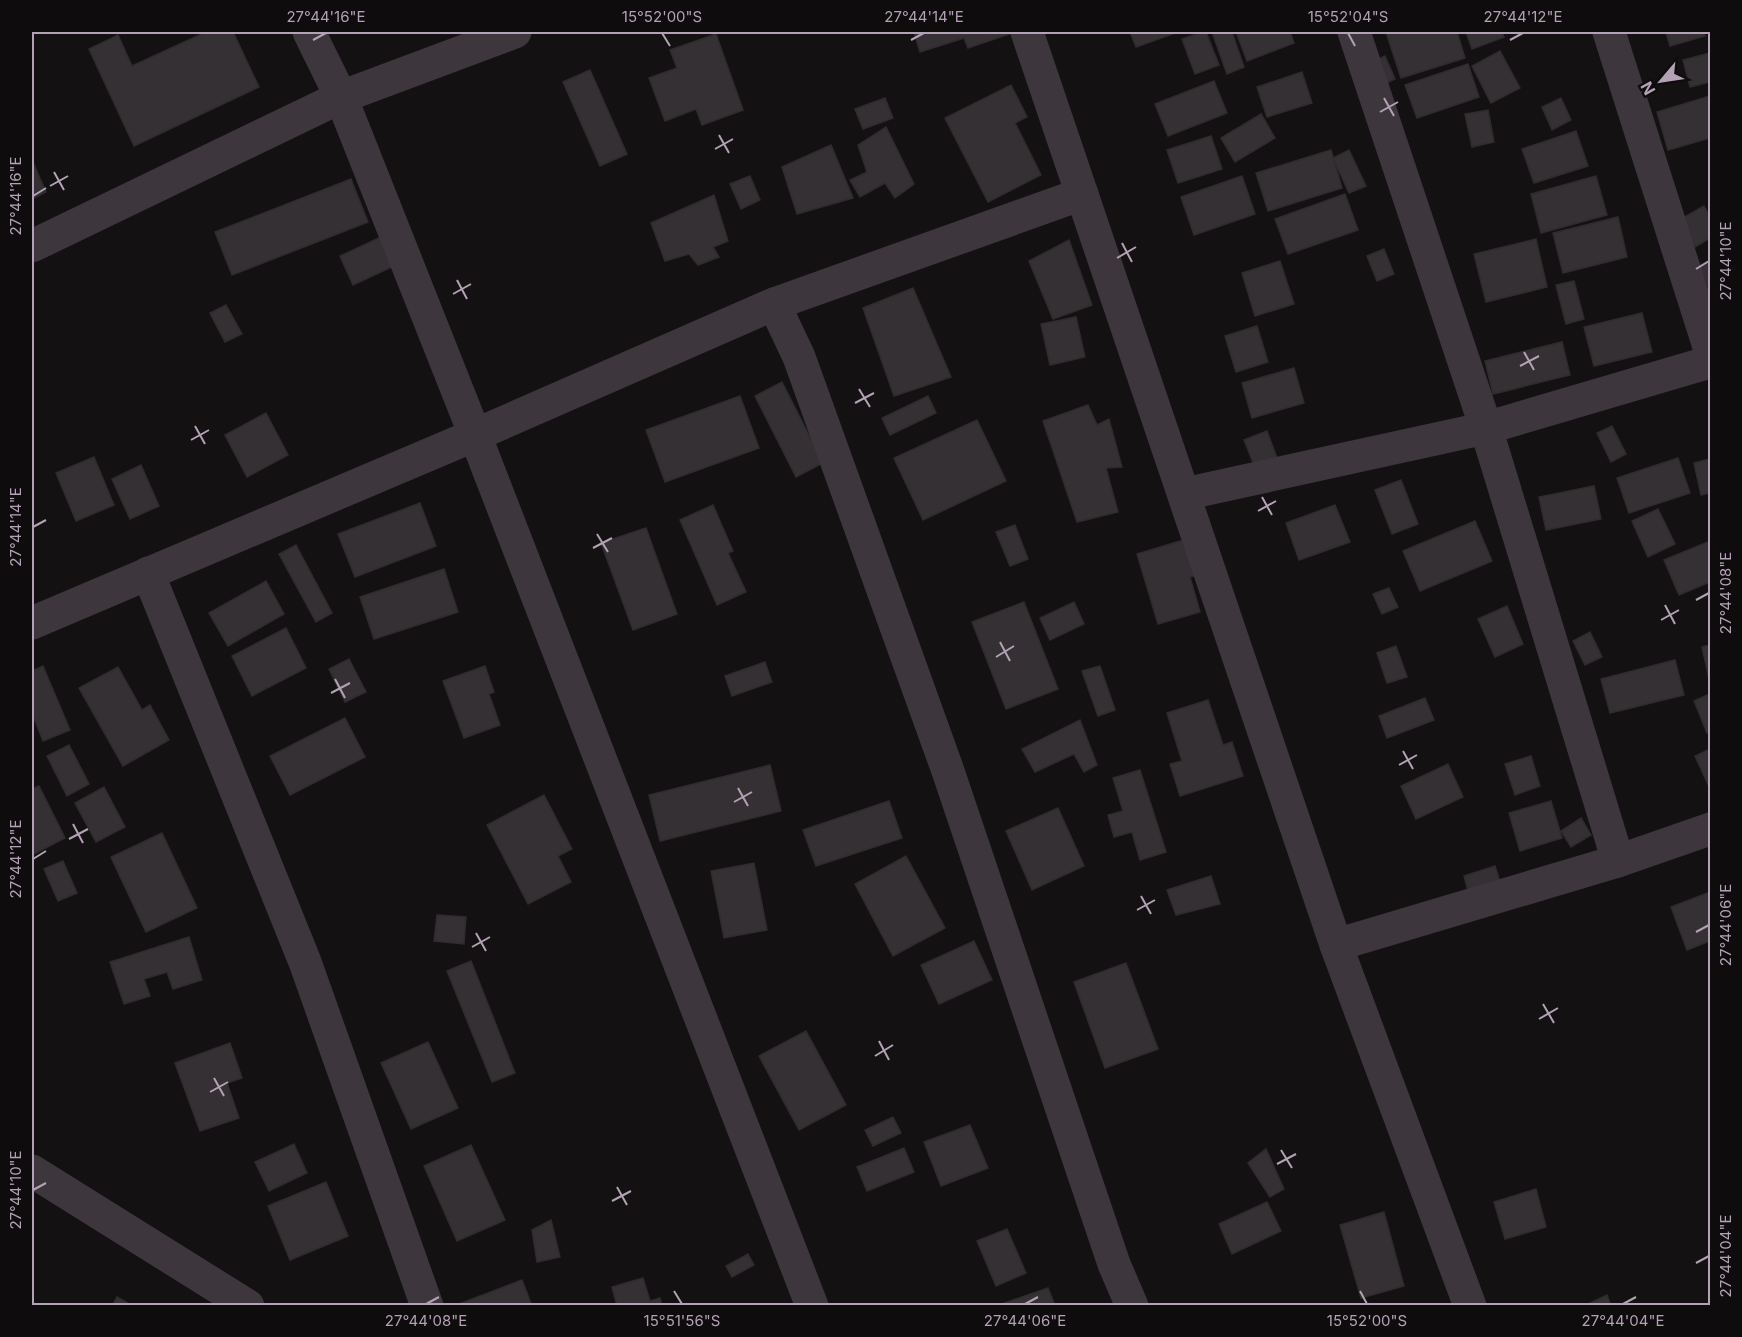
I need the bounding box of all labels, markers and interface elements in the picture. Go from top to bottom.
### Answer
text: 27°44'16"E [286,7,366,26]
text: 15°52'00"S [622,7,702,26]
text: 27°44'14"E [884,7,964,26]
text: 15°52'04"S [1308,7,1388,26]
text: 27°44'12"E [1484,7,1562,26]
north arrow [1631,51,1691,111]
text: N [1636,78,1660,98]
text: 27°44'16"E [6,156,25,236]
text: 27°44'10"E [1716,221,1735,301]
text: 27°44'14"E [6,487,25,567]
text: 27°44'08"E [1716,552,1735,634]
text: 27°44'12"E [6,820,25,898]
text: 27°44'06"E [1716,884,1735,966]
text: 27°44'10"E [6,1150,25,1230]
text: 27°44'04"E [1716,1215,1735,1297]
text: 27°44'08"E [385,1311,467,1330]
text: 15°51'56"S [644,1311,720,1330]
text: 27°44'06"E [984,1311,1066,1330]
text: 15°52'00"S [1327,1311,1407,1330]
text: 27°44'04"E [1582,1311,1664,1330]

